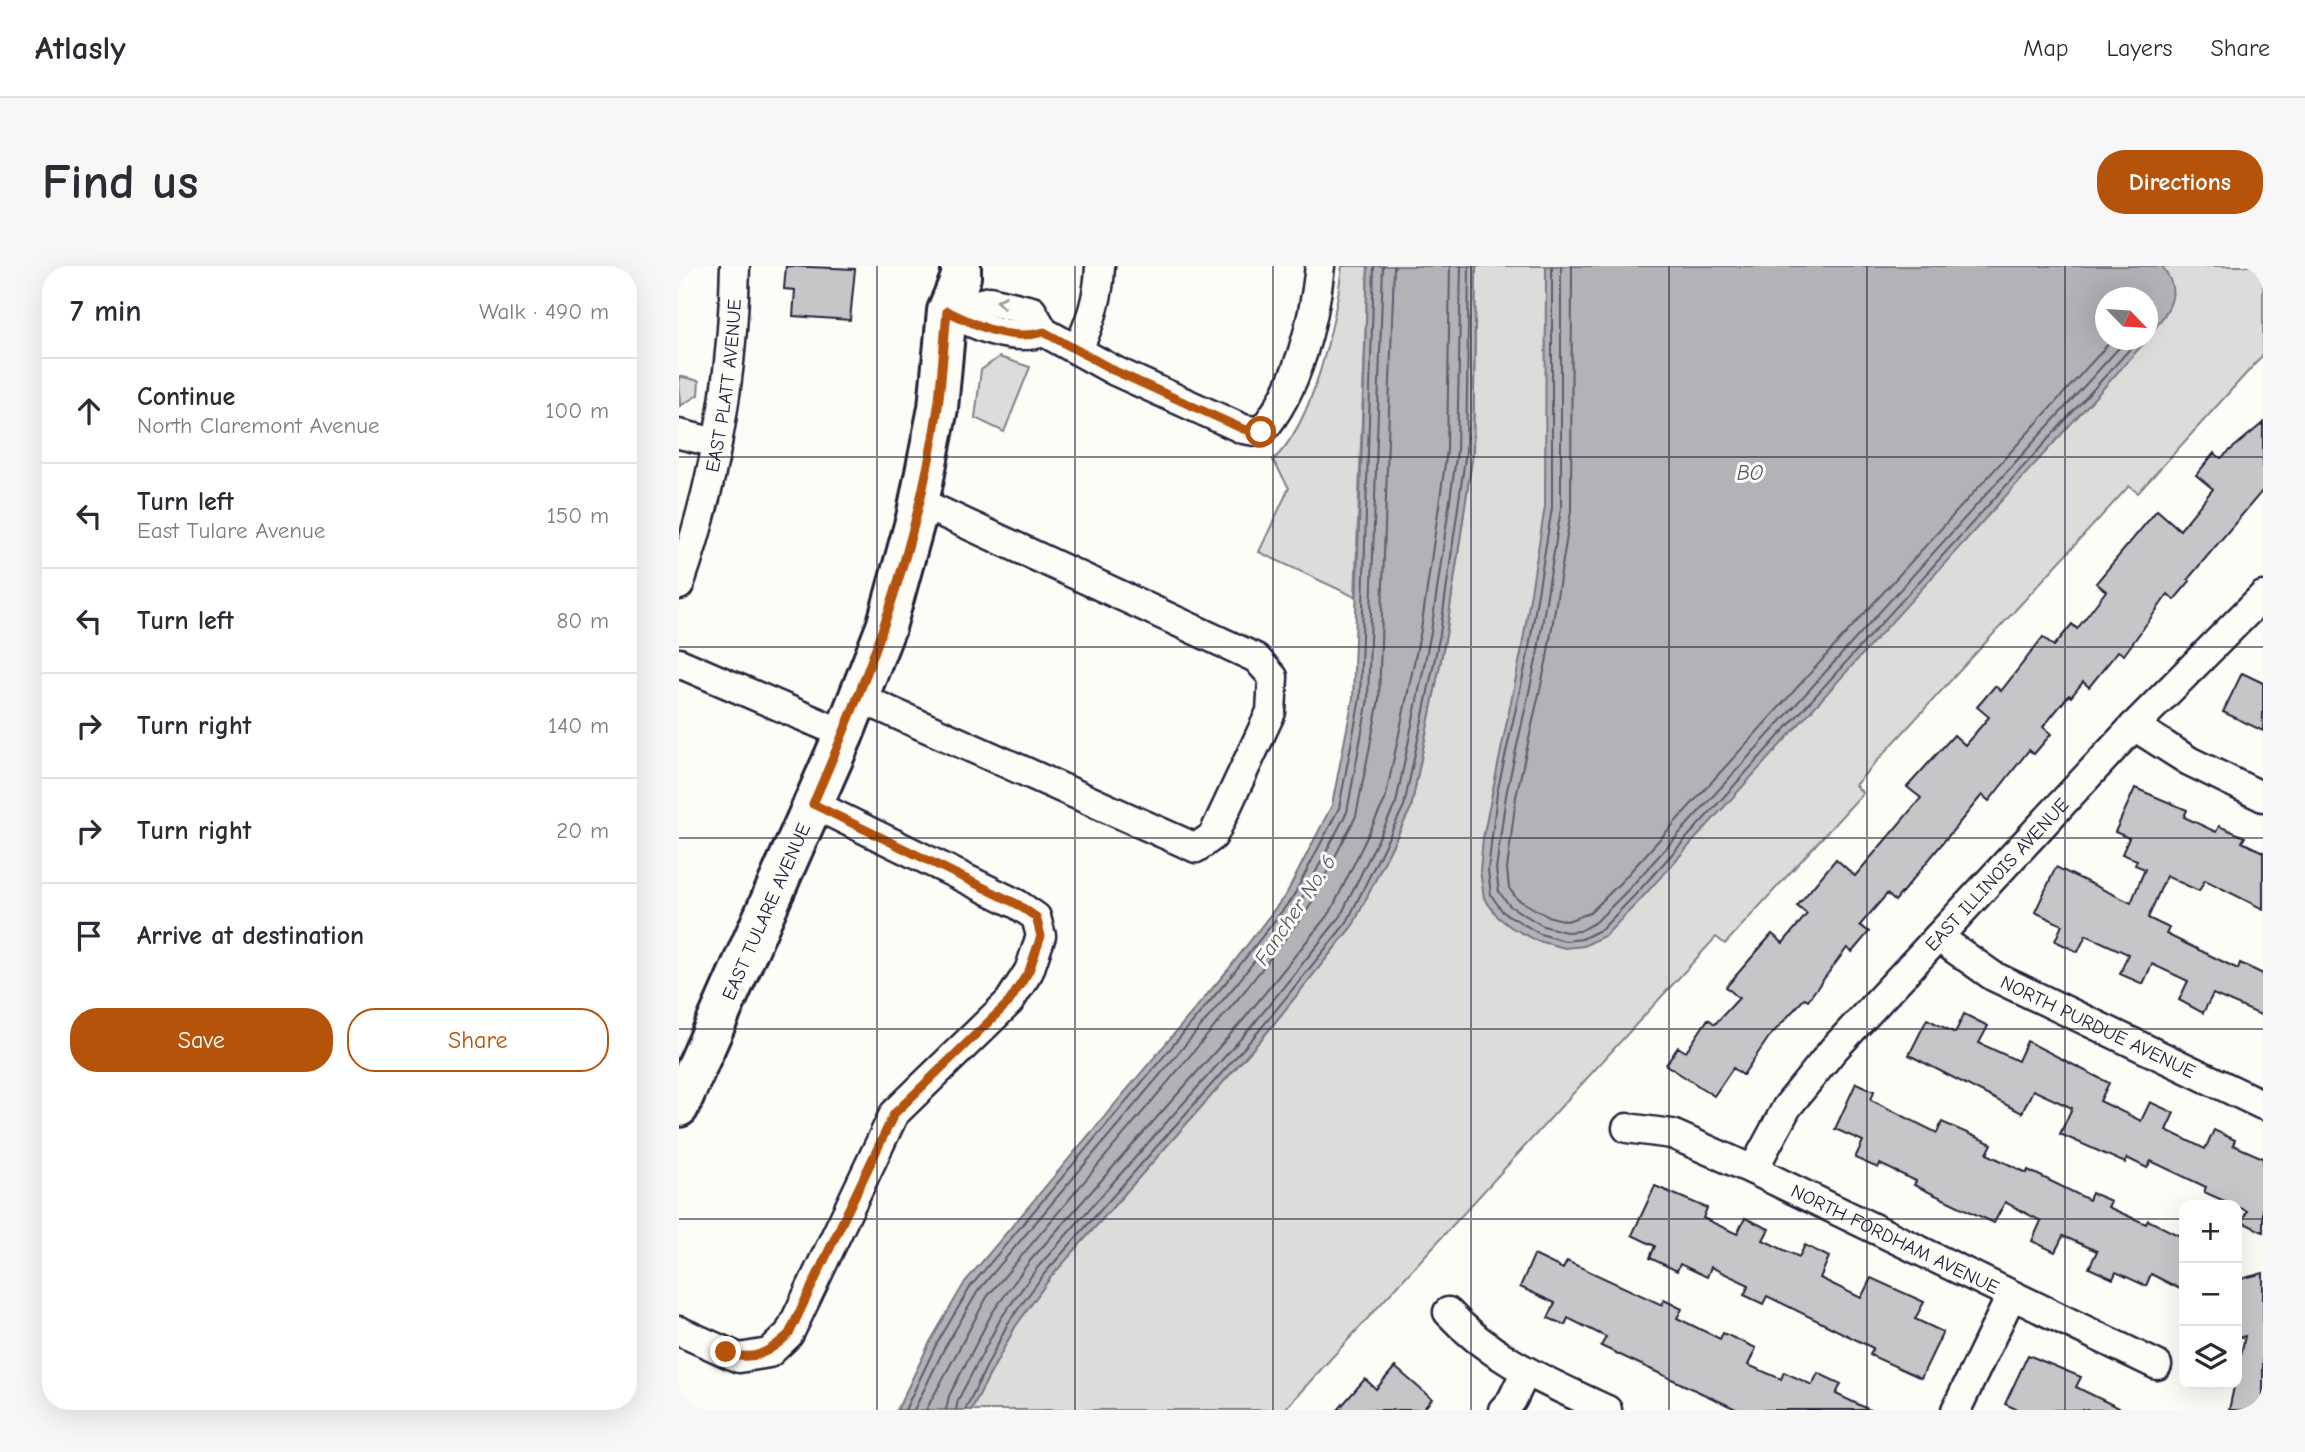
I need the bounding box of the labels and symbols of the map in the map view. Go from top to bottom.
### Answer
north arrow [2095,287,2158,350]
one-way arrow [995,295,1007,310]
street label: EAST PLATT AVENUE [701,298,746,474]
route start [1245,416,1276,447]
water label: BO [1737,461,1764,485]
street label: EAST ILLINOIS AVENUE [1921,794,2074,956]
street label: EAST TULARE AVENUE [718,820,815,1004]
water label: Fancher No. 6 [1249,850,1341,970]
street label: NORTH PURDUE AVENUE [1997,971,2199,1083]
street label: NORTH FORDHAM AVENUE [1787,1180,2002,1299]
route end [710,1336,741,1367]

